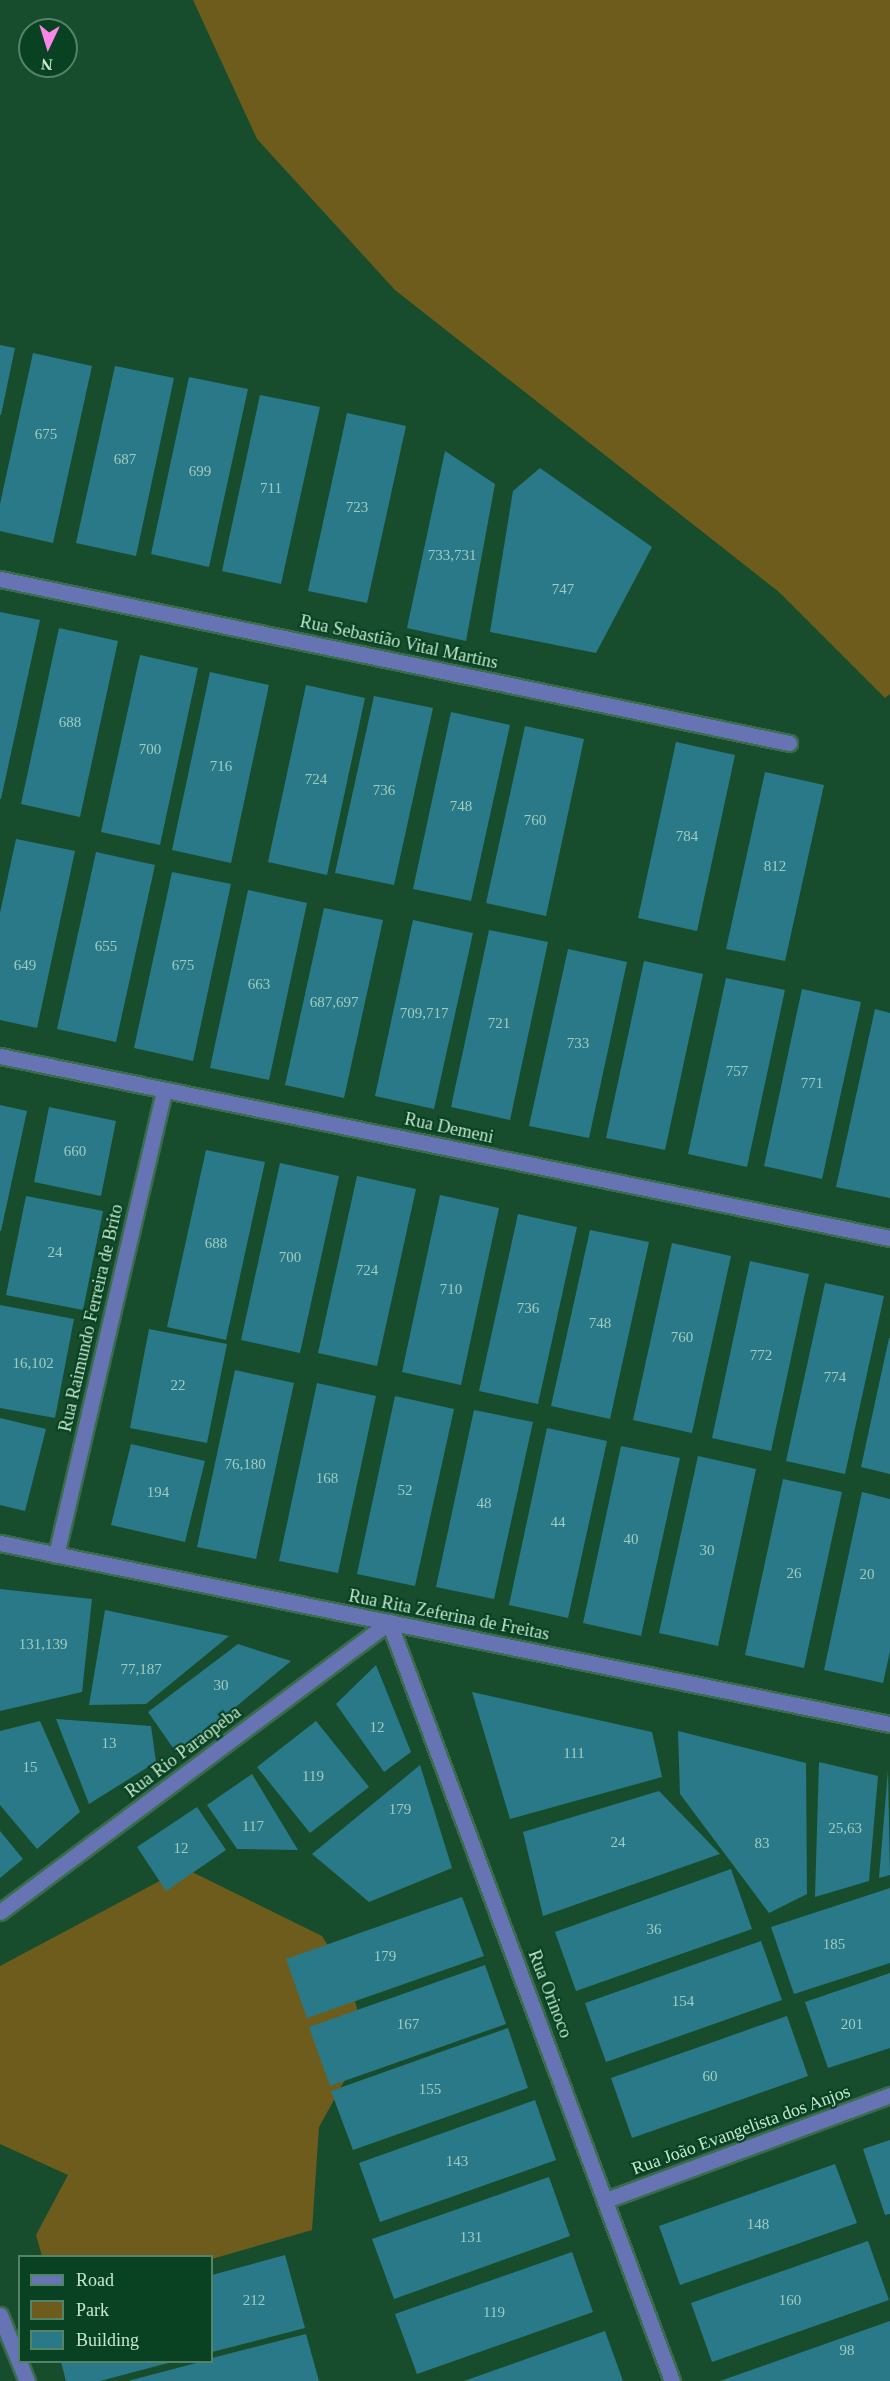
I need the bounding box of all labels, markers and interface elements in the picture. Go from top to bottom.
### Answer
north arrow [18,18,78,78]
text: N [40,56,53,73]
house number: 675 [35,426,57,444]
house number: 687 [114,451,136,469]
house number: 699 [189,463,211,481]
house number: 711 [260,480,282,498]
house number: 723 [346,499,368,517]
house number: 733,731 [428,547,476,565]
house number: 747 [552,581,574,599]
street label: Rua Sebastião Vital Martins [298,610,500,674]
house number: 688 [59,714,81,732]
house number: 700 [139,741,161,759]
house number: 716 [210,758,232,776]
house number: 724 [305,771,327,789]
house number: 736 [373,782,395,800]
house number: 748 [450,798,472,816]
house number: 760 [524,812,546,830]
house number: 784 [676,828,698,846]
house number: 812 [764,858,786,876]
house number: 655 [95,938,117,956]
house number: 649 [14,957,36,975]
house number: 675 [172,957,194,975]
house number: 663 [248,976,270,994]
house number: 687,697 [310,994,358,1012]
house number: 709,717 [400,1005,448,1023]
house number: 721 [488,1015,510,1033]
house number: 733 [567,1035,589,1053]
house number: 757 [726,1063,748,1081]
house number: 771 [801,1075,823,1093]
street label: Rua Demeni [403,1108,495,1148]
house number: 660 [64,1143,86,1161]
street label: Rua Raimundo Ferreira de Brito [54,1202,128,1434]
house number: 688 [205,1235,227,1253]
house number: 24 [48,1244,62,1262]
house number: 700 [279,1249,301,1267]
house number: 724 [356,1262,378,1280]
house number: 710 [440,1281,462,1299]
house number: 736 [517,1300,539,1318]
house number: 748 [589,1315,611,1333]
house number: 760 [671,1329,693,1347]
house number: 772 [750,1347,772,1365]
house number: 16,102 [12,1355,54,1373]
house number: 774 [824,1369,846,1387]
house number: 22 [170,1377,186,1395]
house number: 76,180 [224,1456,266,1474]
house number: 168 [316,1470,338,1488]
house number: 52 [398,1482,412,1500]
house number: 194 [147,1484,169,1502]
house number: 48 [476,1495,492,1513]
house number: 44 [550,1514,566,1532]
house number: 40 [624,1531,638,1549]
house number: 30 [700,1542,714,1560]
house number: 26 [786,1565,802,1583]
house number: 20 [860,1566,874,1584]
street label: Rua Rita Zeferina de Freitas [347,1585,551,1645]
house number: 131,139 [19,1636,67,1654]
house number: 77,187 [120,1661,162,1679]
house number: 30 [214,1677,228,1695]
street label: Rua Rio Paraopeba [121,1702,245,1802]
house number: 12 [370,1719,385,1737]
house number: 13 [102,1735,116,1753]
house number: 111 [563,1745,585,1763]
house number: 15 [22,1759,38,1777]
house number: 119 [302,1768,324,1786]
house number: 179 [389,1801,411,1819]
house number: 117 [242,1818,264,1836]
house number: 25,63 [828,1820,862,1838]
house number: 24 [610,1834,626,1852]
house number: 83 [754,1835,770,1853]
house number: 12 [174,1840,188,1858]
house number: 36 [646,1921,662,1939]
house number: 185 [823,1936,845,1954]
street label: Rua Orinoco [523,1947,577,2041]
house number: 179 [374,1948,396,1966]
house number: 154 [672,1993,694,2011]
house number: 167 [397,2016,419,2034]
house number: 201 [841,2016,863,2034]
house number: 60 [702,2068,718,2086]
street label: Rua João Evangelista dos Anjos [628,2080,854,2180]
house number: 155 [419,2081,441,2099]
house number: 143 [446,2153,468,2171]
house number: 148 [747,2216,769,2234]
house number: 131 [460,2229,482,2247]
legend [18,2255,213,2363]
text: Road [76,2270,114,2290]
house number: 212 [243,2292,265,2310]
house number: 160 [779,2292,801,2310]
text: Park [76,2300,109,2320]
house number: 119 [483,2304,505,2322]
text: Building [76,2330,139,2350]
house number: 98 [840,2342,854,2360]

